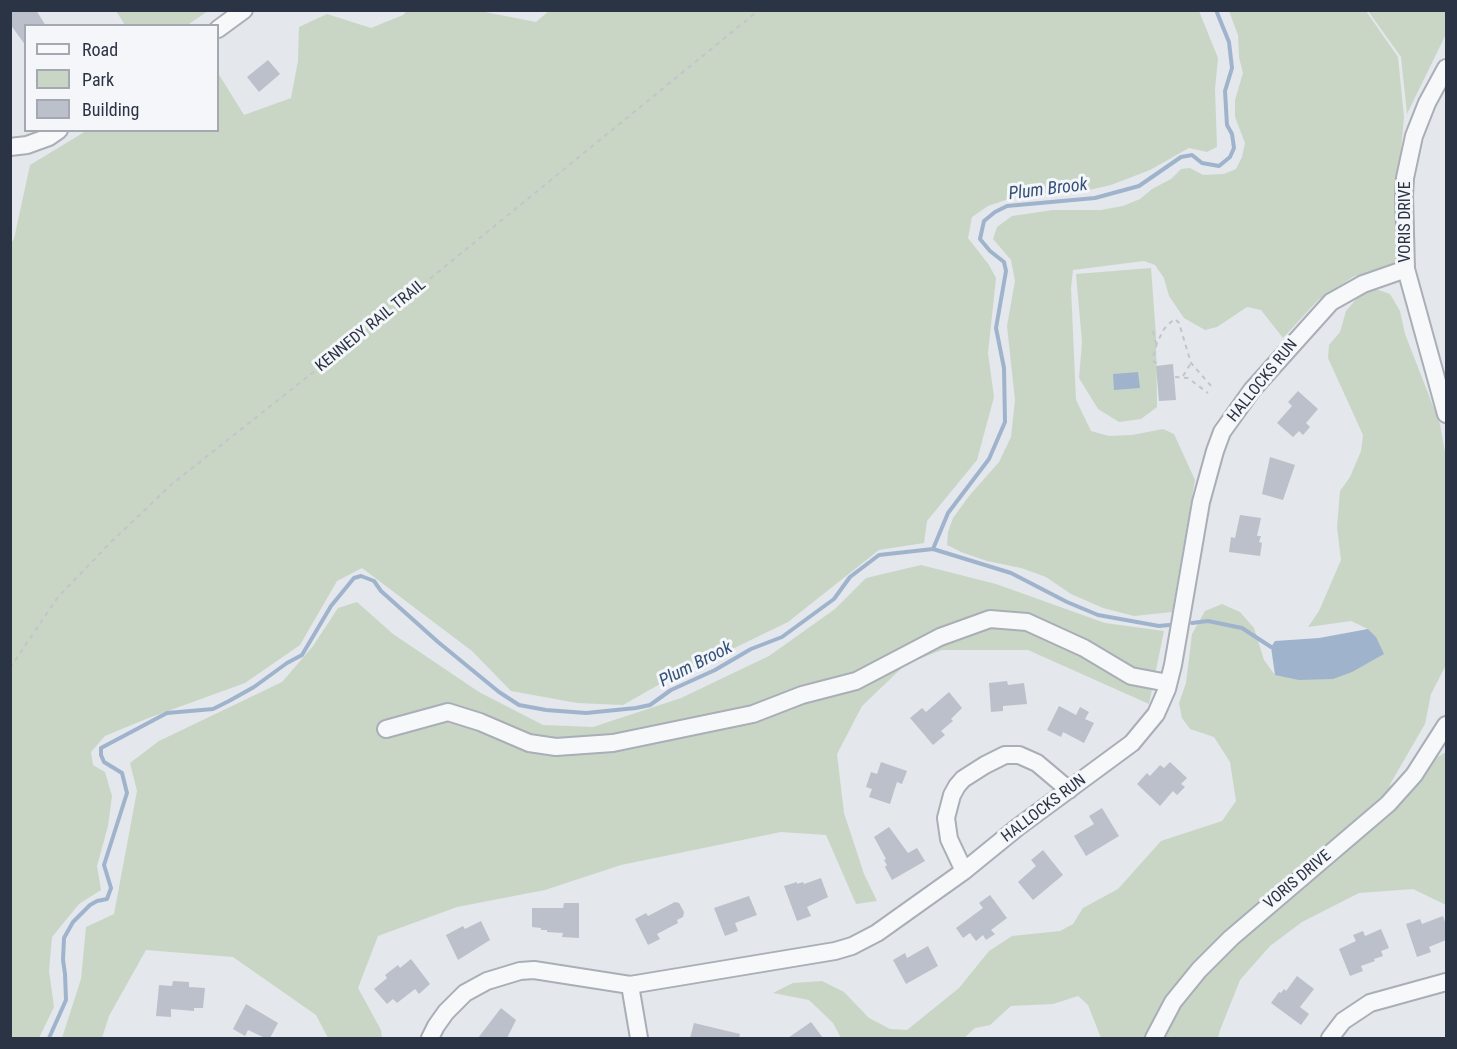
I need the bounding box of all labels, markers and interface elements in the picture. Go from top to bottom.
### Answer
legend [24,24,219,132]
text: Road [82,39,118,60]
text: Park [82,69,114,90]
text: Building [82,99,139,120]
water label: Plum Brook [1007,174,1089,206]
street label: VORIS DRIVE [1396,181,1416,263]
street label: KENNEDY RAIL TRAIL [312,276,430,376]
street label: HALLOCKS RUN [1224,336,1302,426]
water label: Plum Brook [656,637,736,693]
street label: HALLOCKS RUN [998,771,1090,847]
street label: VORIS DRIVE [1261,846,1335,914]

